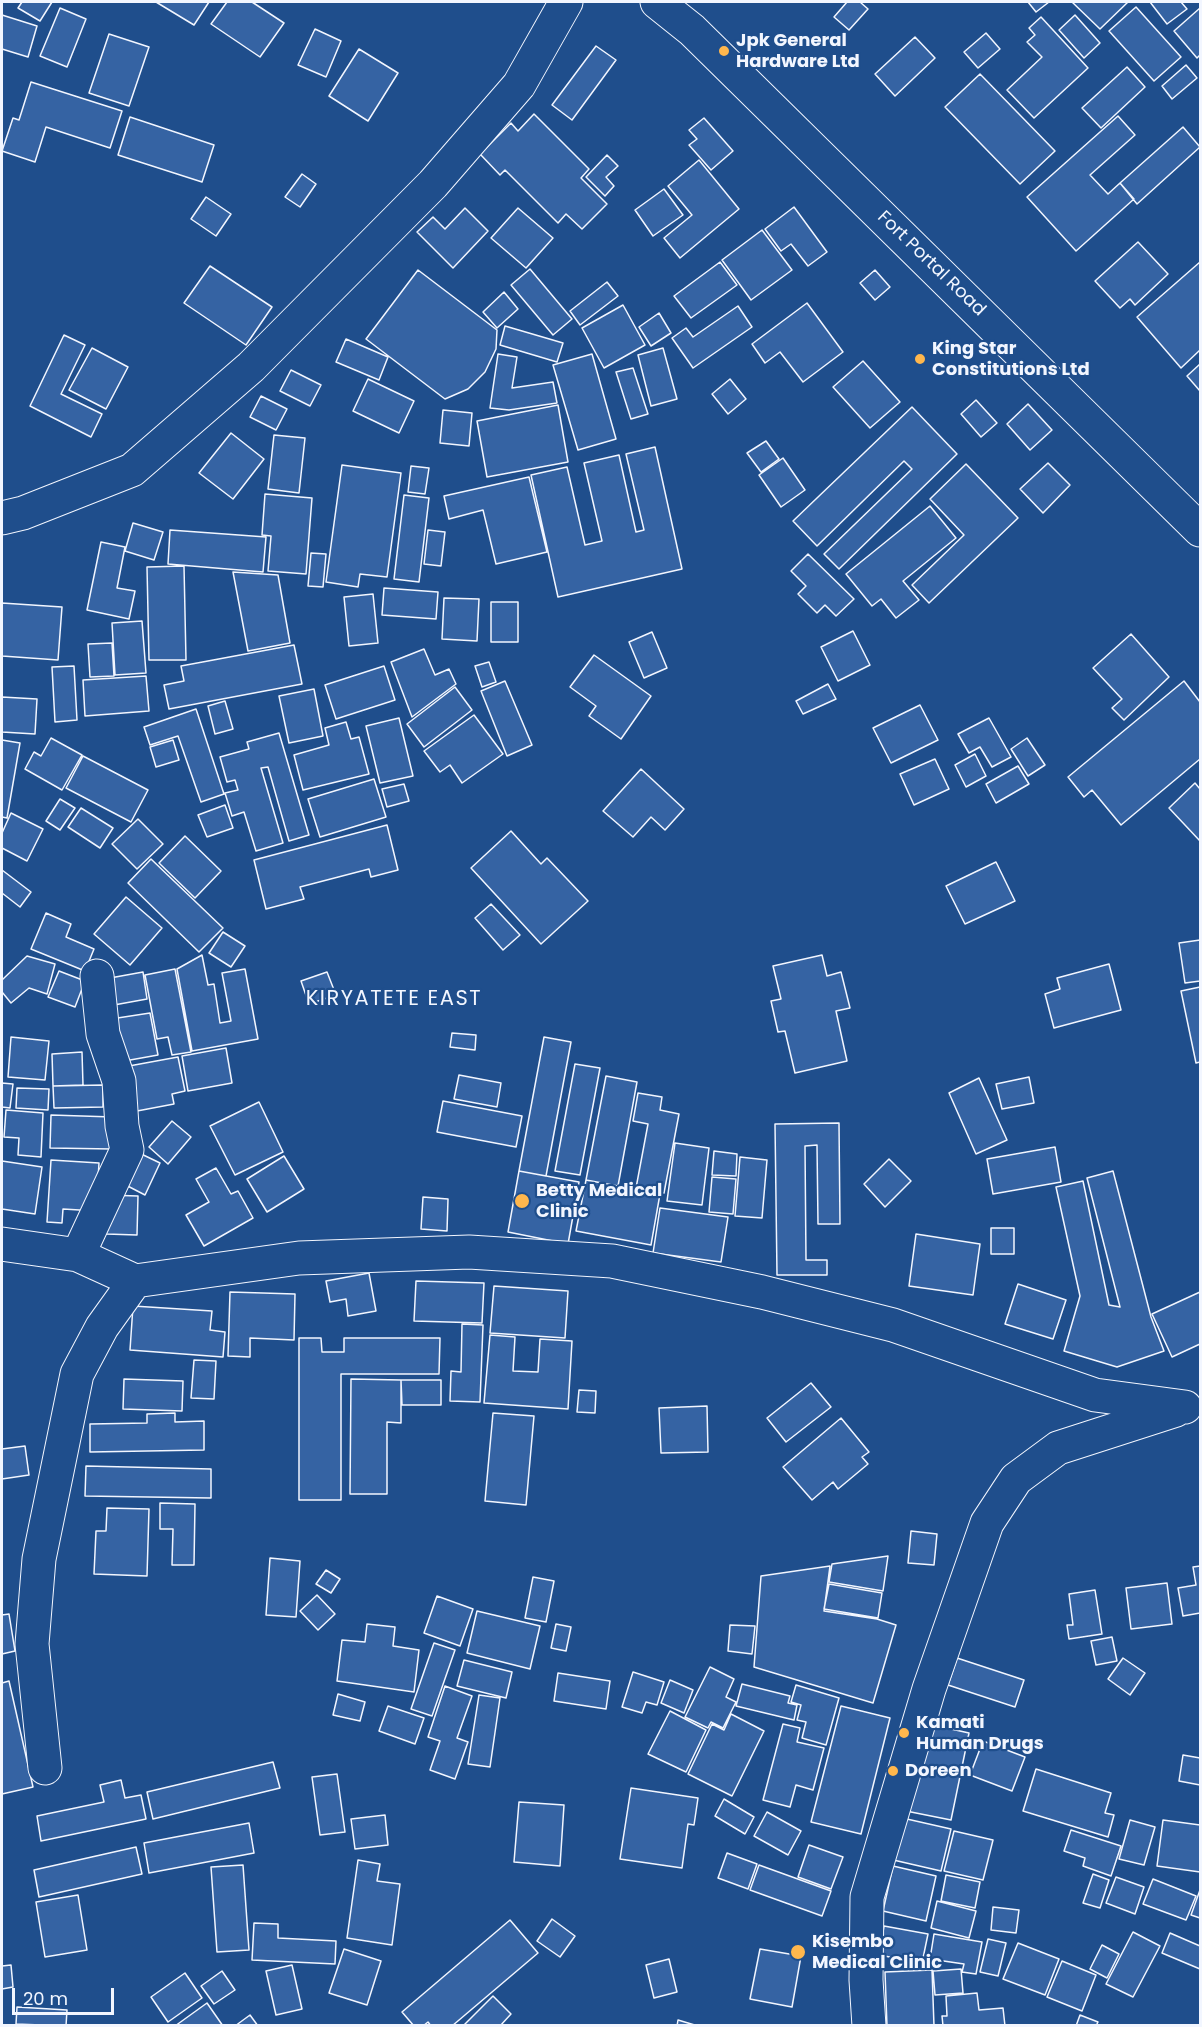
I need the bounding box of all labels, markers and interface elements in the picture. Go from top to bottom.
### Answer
place label: Jpk General Hardware Ltd [736,30,860,72]
marker: Jpk General Hardware Ltd [717,44,731,58]
street label: Fort Portal Road [872,207,990,321]
place label: King Star Constitutions Ltd [932,338,1090,380]
marker: King Star Constitutions Ltd [913,352,927,366]
district label: KIRYATETE EAST [306,987,482,1013]
place label: Betty Medical Clinic [536,1180,662,1222]
marker: Betty Medical Clinic [513,1192,531,1210]
place label: Kamati Human Drugs [916,1712,1044,1754]
marker: Kamati Human Drugs [897,1726,911,1740]
place label: Doreen [905,1760,972,1782]
marker: Doreen [886,1764,900,1778]
place label: Kisembo Medical Clinic [812,1931,942,1974]
marker: Kisembo Medical Clinic [789,1943,807,1961]
scale bar [15,1976,117,2014]
text: 20 m [23,1986,68,2011]

